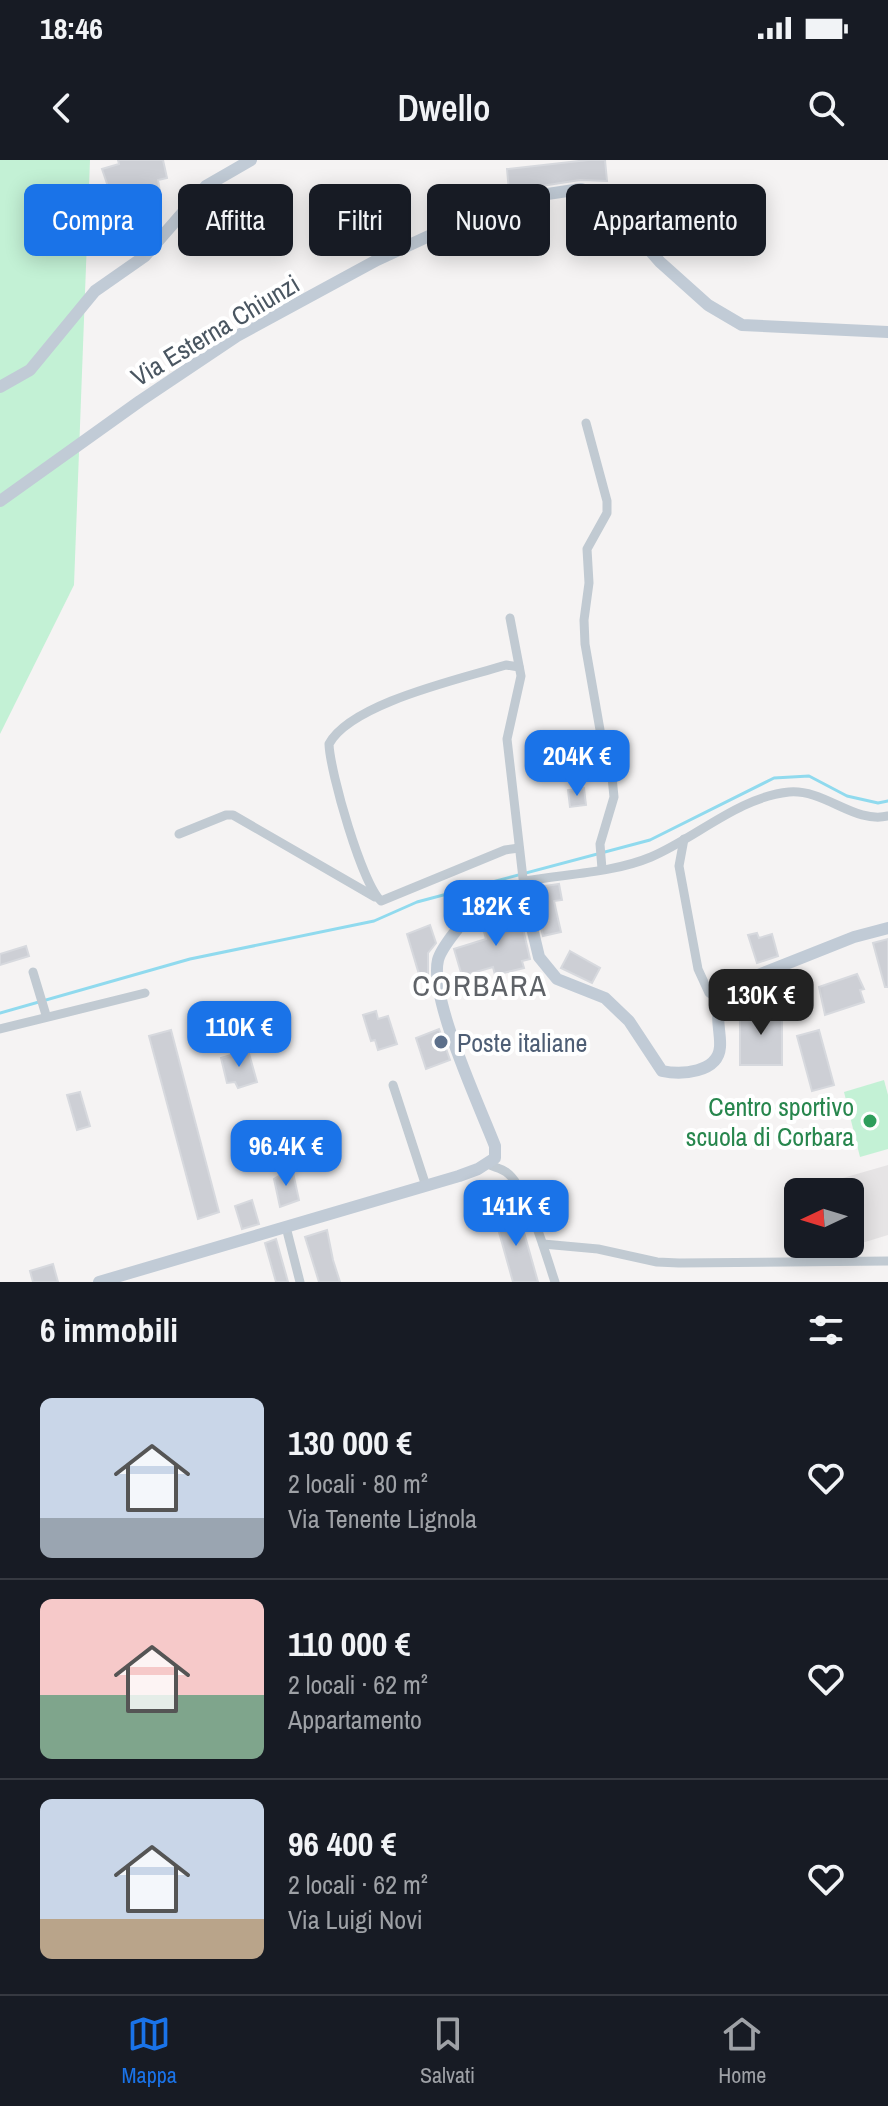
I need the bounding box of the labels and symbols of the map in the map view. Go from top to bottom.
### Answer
street label: Via Esterna Chiunzi [124,266,306,394]
pin: 204K € [512,730,642,798]
pin: 182K € [431,880,561,948]
district label: CORBARA [412,965,548,1005]
pin: 130K € [696,969,826,1037]
pin: 110K € [174,1001,304,1069]
place label: Poste italiane [457,1025,587,1060]
marker: Poste italiane [432,1033,450,1051]
place label: Centro sportivo scuola di Corbara [686,1089,854,1154]
marker: Centro sportivo scuola di Corbara [861,1112,879,1130]
pin: 96.4K € [212,1120,360,1188]
north arrow [784,1178,864,1258]
pin: 141K € [451,1180,581,1248]

